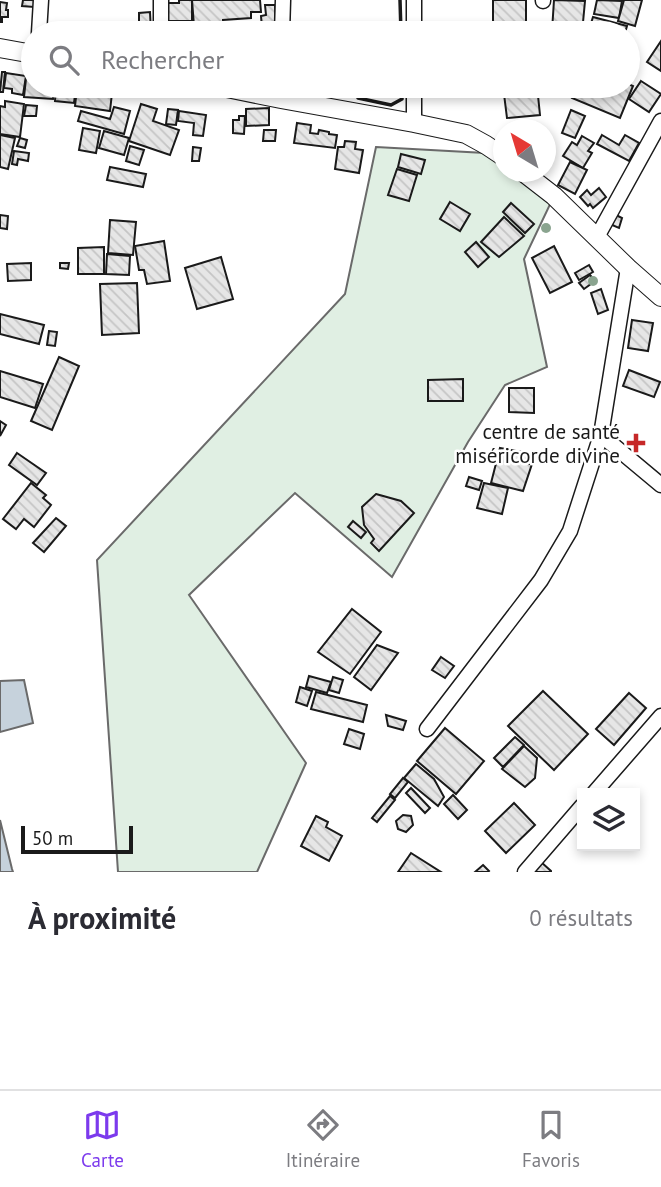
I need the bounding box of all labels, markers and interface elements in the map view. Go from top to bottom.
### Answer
search box [21,21,640,98]
icon: search [45,41,83,79]
text: Rechercher [101,43,224,76]
north arrow [493,119,556,182]
place label: centre de santé miséricorde divine [455,418,620,469]
marker: centre de santé miséricorde divine [626,433,646,453]
map controls [577,788,640,851]
button: layers [577,788,640,851]
scale bar [21,823,133,855]
text: 50 m [32,826,73,850]
text: À proximité [28,898,176,937]
text: 0 résultats [529,903,633,932]
tab: Carte [81,1106,124,1172]
tab: Itinéraire [286,1106,360,1172]
tab: Favoris [522,1106,580,1172]

